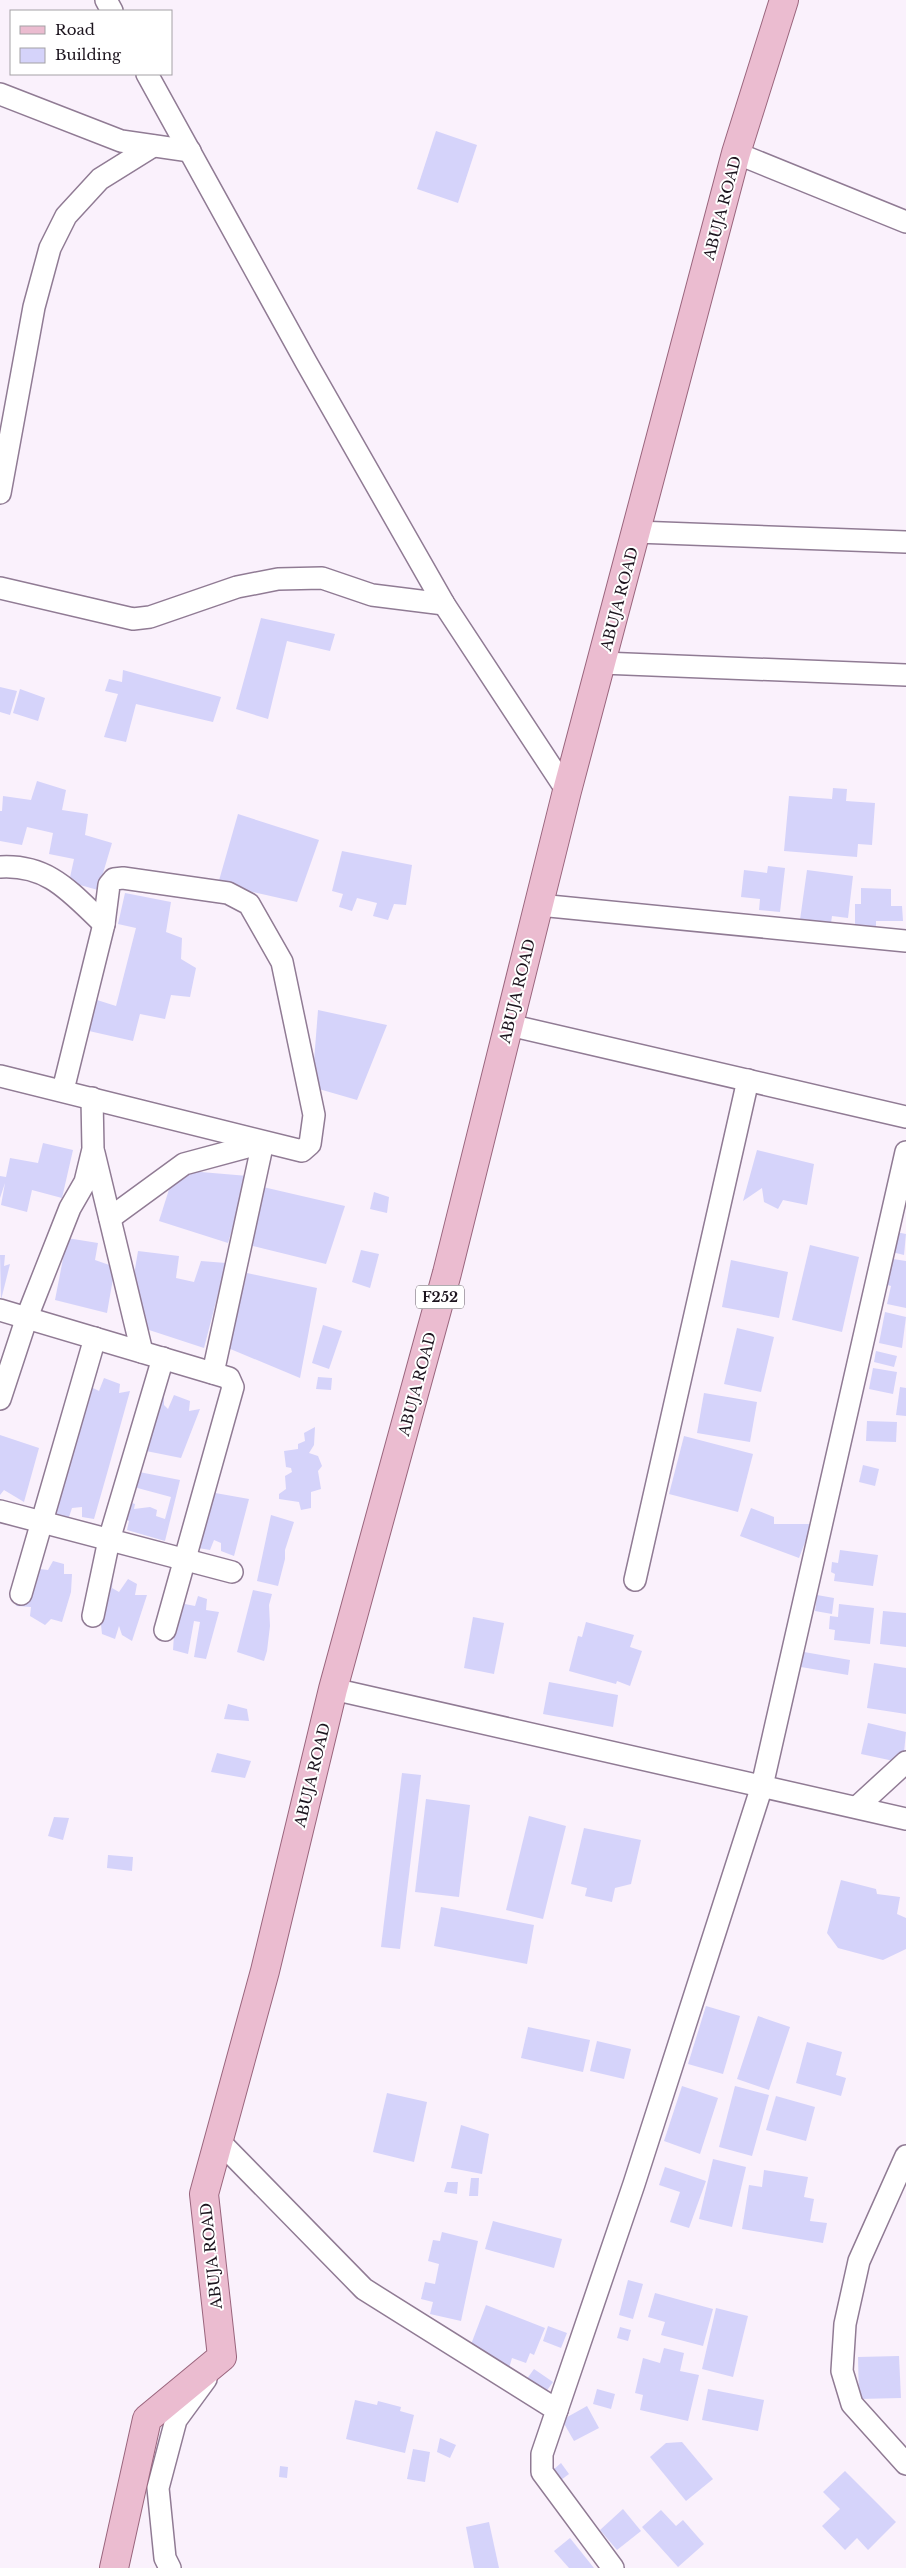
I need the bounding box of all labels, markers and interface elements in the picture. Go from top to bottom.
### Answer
legend [10,10,172,75]
text: Road [55,20,95,39]
text: Building [55,45,122,64]
street label: ABUJA ROAD [699,154,745,263]
street label: ABUJA ROAD [596,545,642,654]
street label: ABUJA ROAD [495,937,539,1046]
road number: F252 [416,1285,464,1308]
street label: ABUJA ROAD [394,1330,440,1439]
street label: ABUJA ROAD [290,1721,334,1830]
street label: ABUJA ROAD [196,2202,226,2311]

